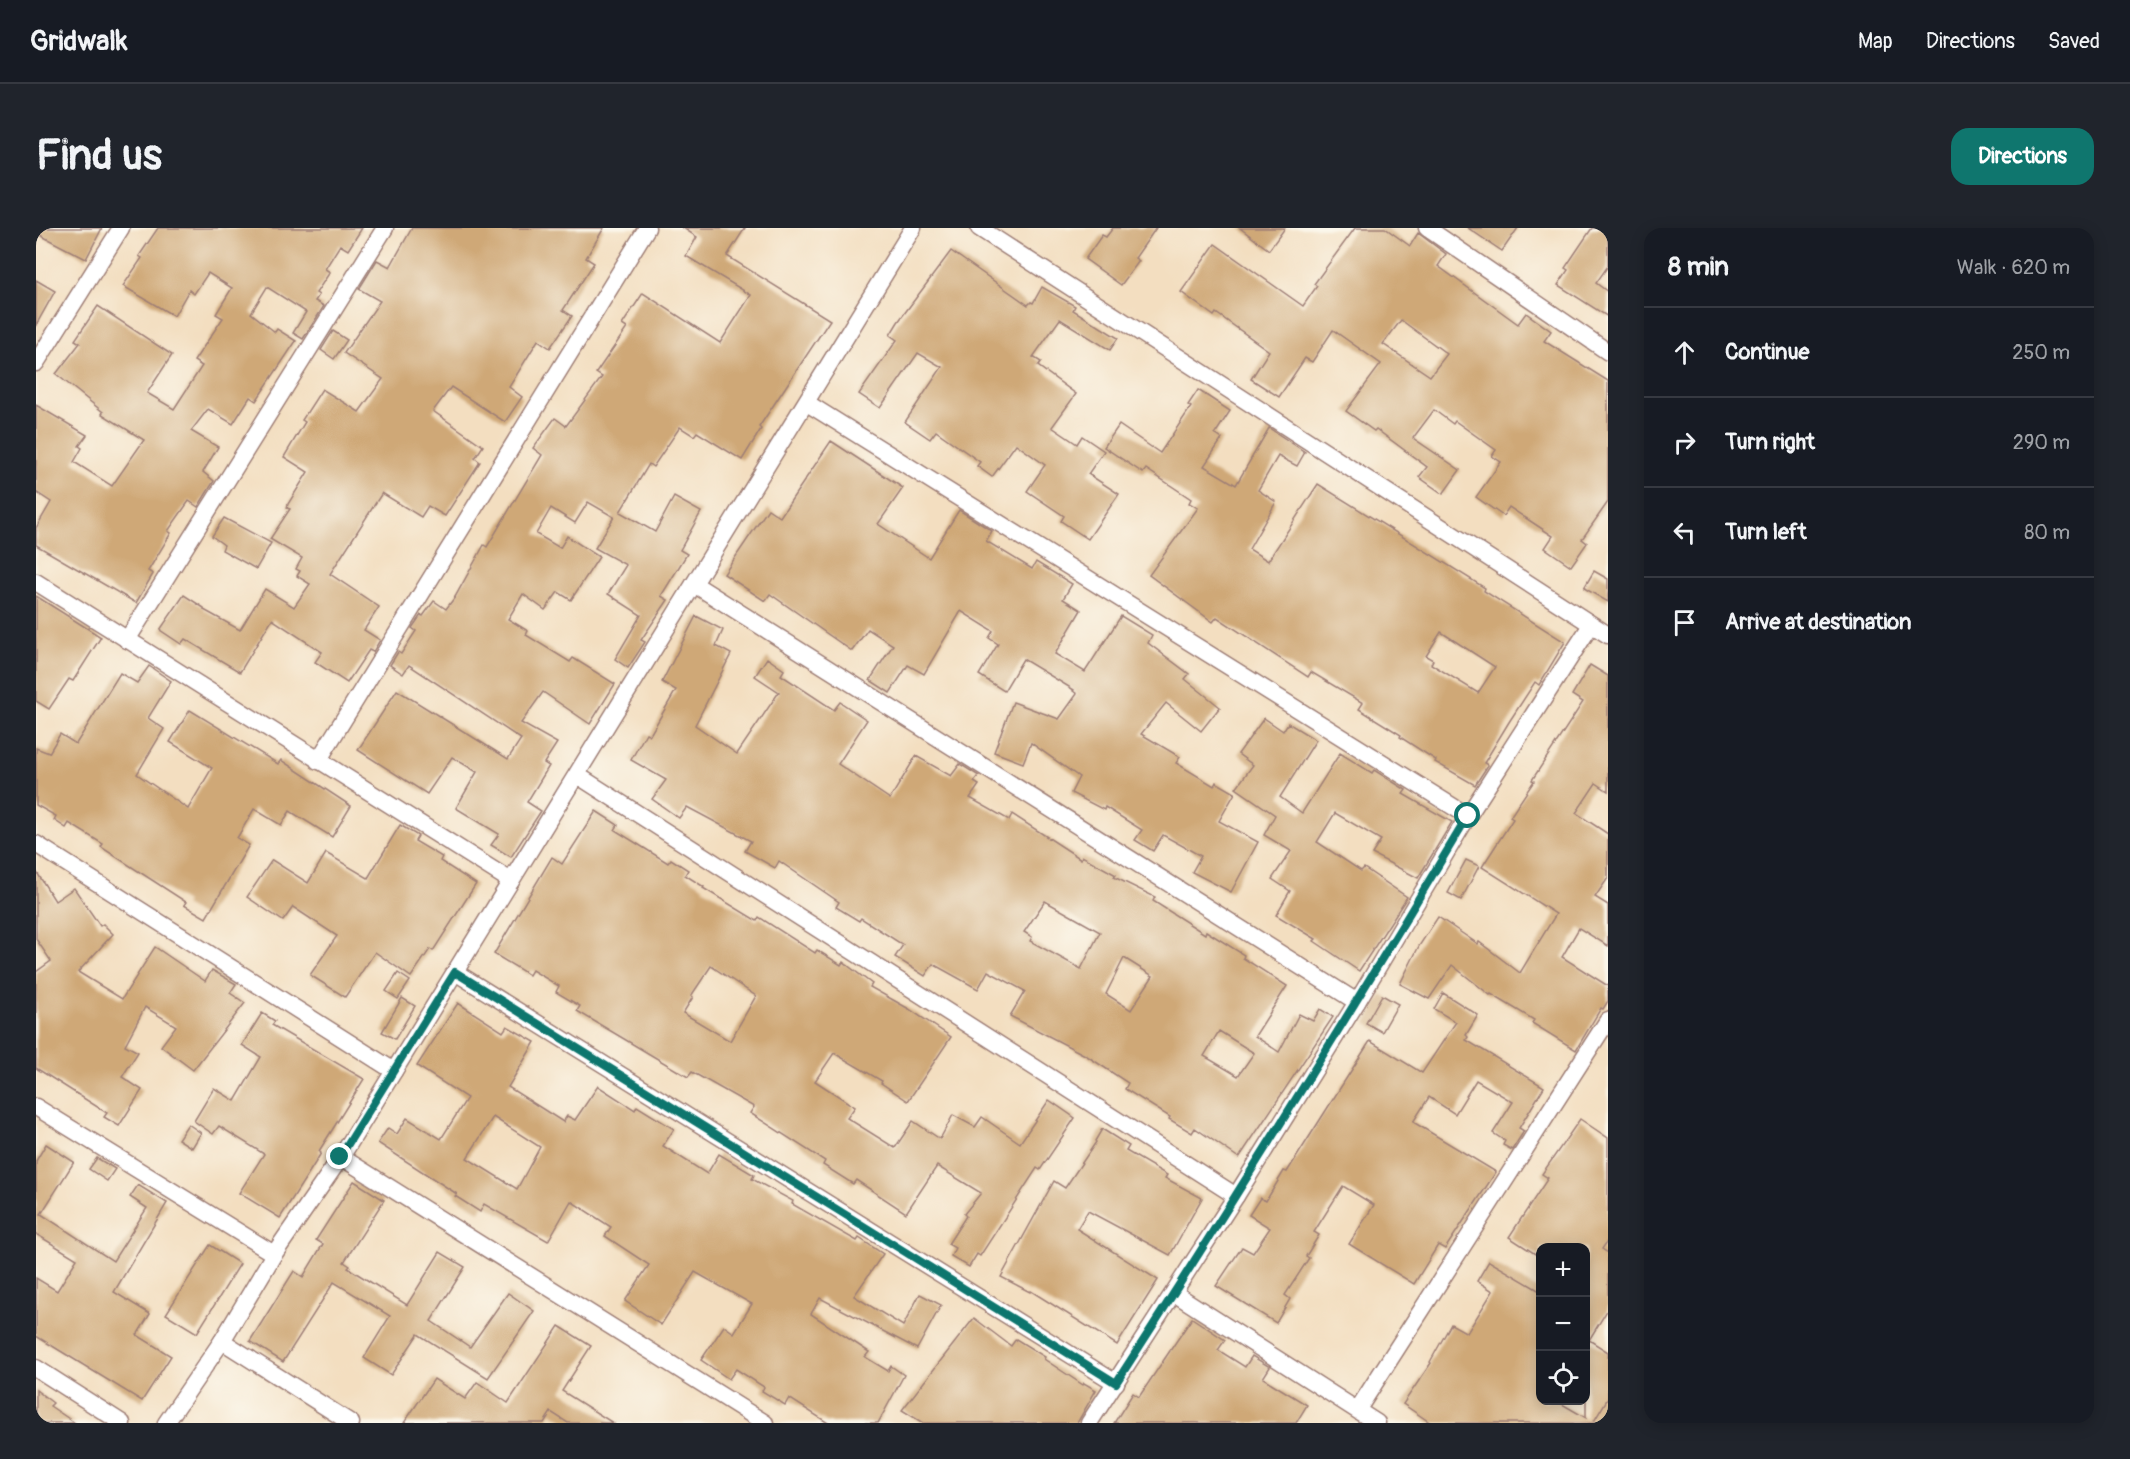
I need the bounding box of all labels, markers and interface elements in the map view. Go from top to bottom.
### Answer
text: Gridwalk [30,24,128,59]
text: Map [1858,28,1893,55]
text: Directions [1926,28,2015,55]
text: Saved [2048,28,2100,55]
button: Directions [1951,128,2094,185]
text: Find us [36,130,162,182]
text: 8 min [1668,251,1729,283]
text: Walk · 620 m [1957,255,2070,280]
icon: ahead [1668,336,1701,369]
text: Continue [1725,338,1809,366]
text: 250 m [2012,340,2070,365]
icon: right [1668,426,1701,459]
text: Turn right [1725,428,1815,456]
text: 290 m [2013,430,2070,455]
icon: left [1668,516,1701,549]
text: Turn left [1725,518,1807,546]
text: 80 m [2024,520,2070,545]
icon: arrive [1668,606,1701,639]
text: Arrive at destination [1725,608,1911,636]
route start [1454,802,1480,828]
route end [326,1143,352,1169]
map controls [1536,1243,1590,1405]
button: + [1536,1243,1590,1297]
button: − [1536,1297,1590,1351]
button: locate [1536,1351,1590,1405]

